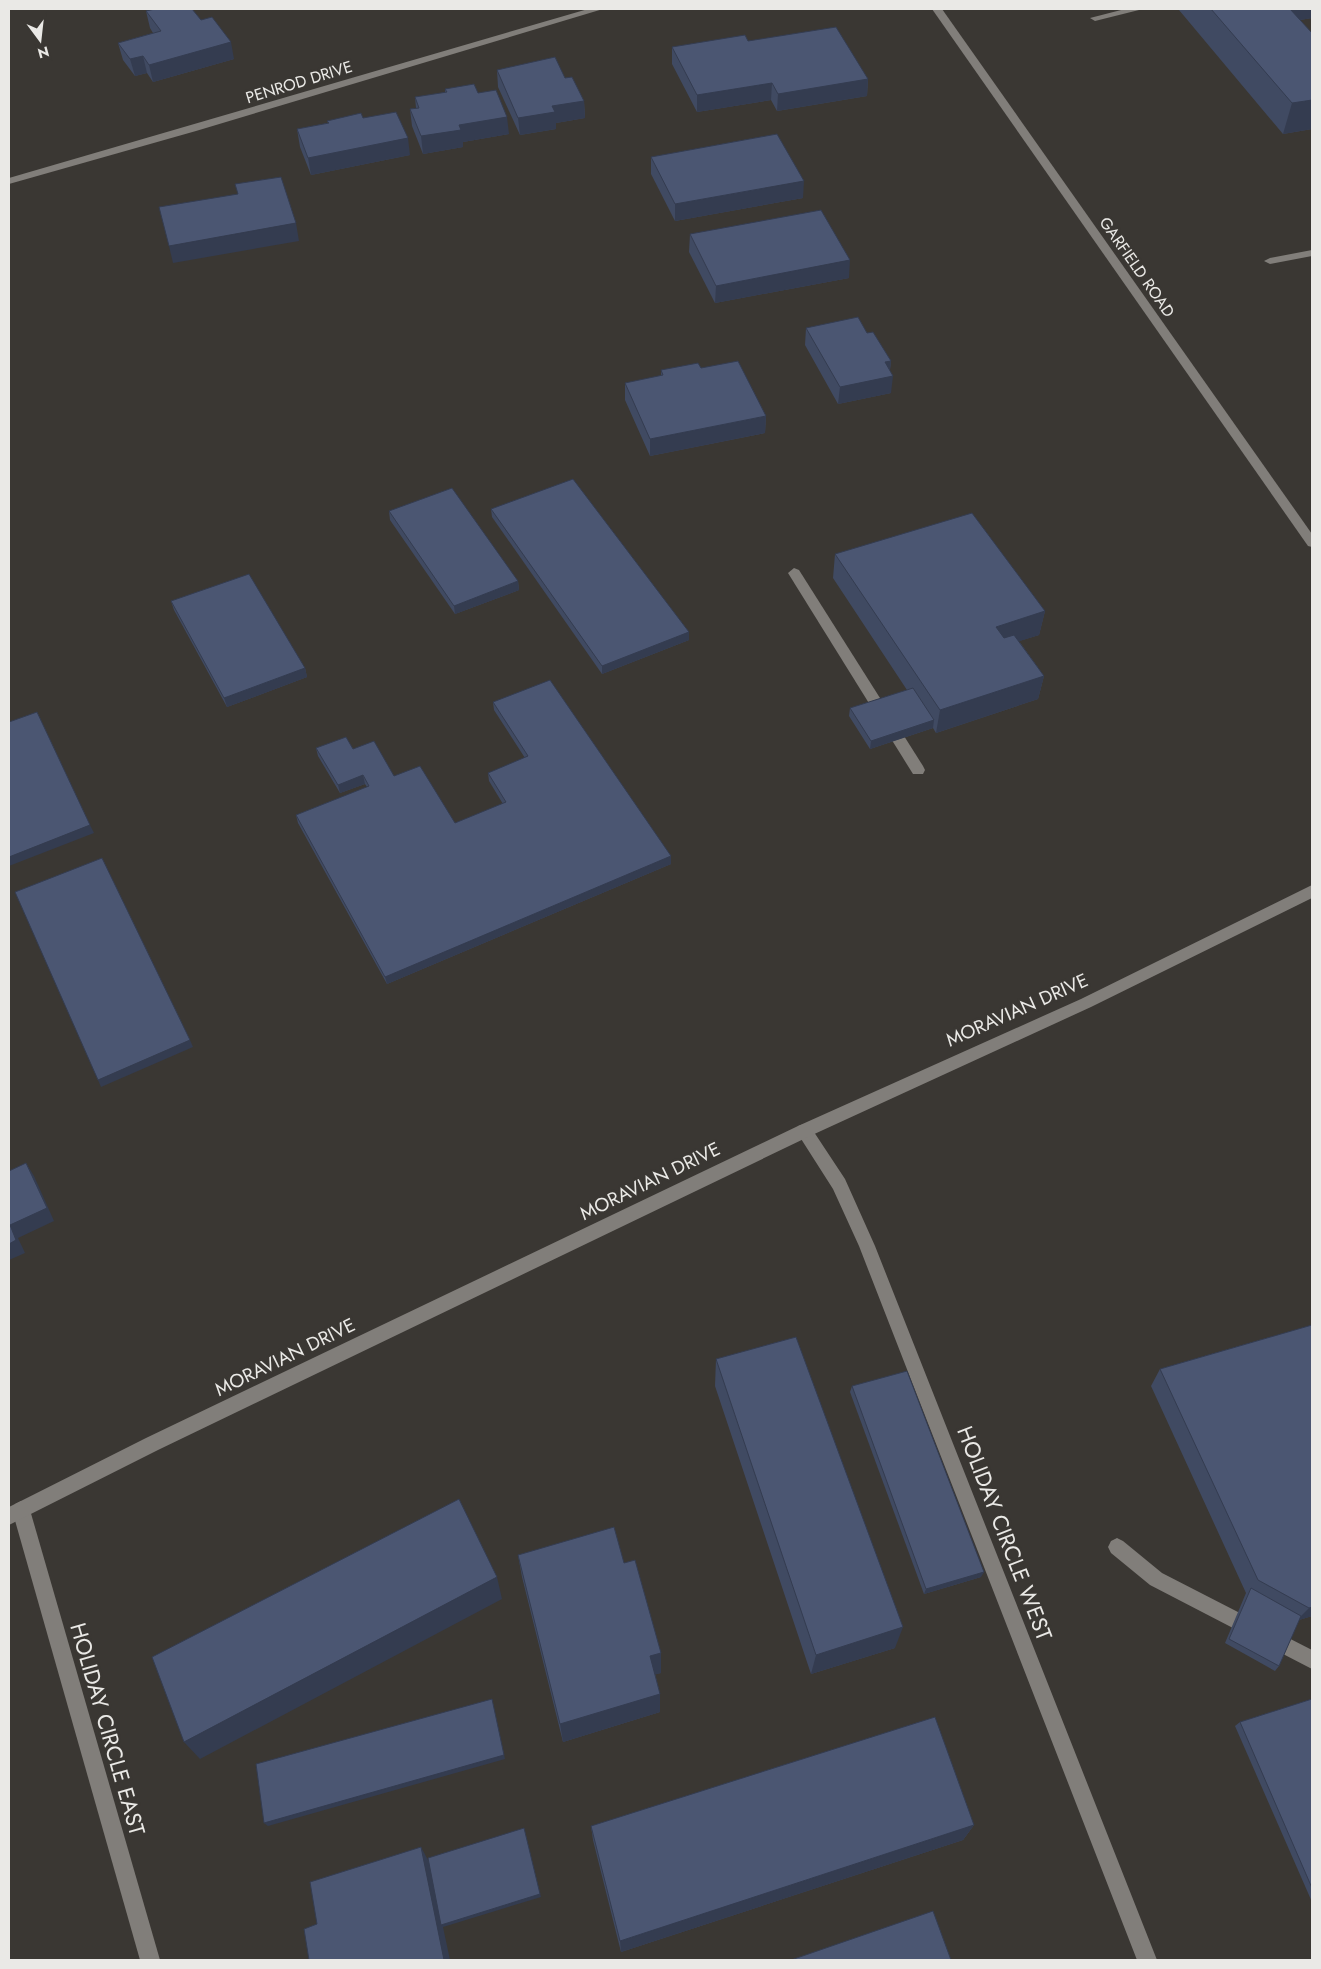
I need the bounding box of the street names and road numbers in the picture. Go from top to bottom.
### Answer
street label: PENROD DRIVE [243,55,355,109]
street label: GARFIELD ROAD [1094,212,1180,322]
street label: MORAVIAN DRIVE [942,967,1092,1053]
street label: MORAVIAN DRIVE [575,1135,725,1227]
street label: MORAVIAN DRIVE [210,1311,360,1403]
street label: HOLIDAY CIRCLE WEST [949,1421,1061,1646]
street label: HOLIDAY CIRCLE EAST [62,1619,154,1840]

